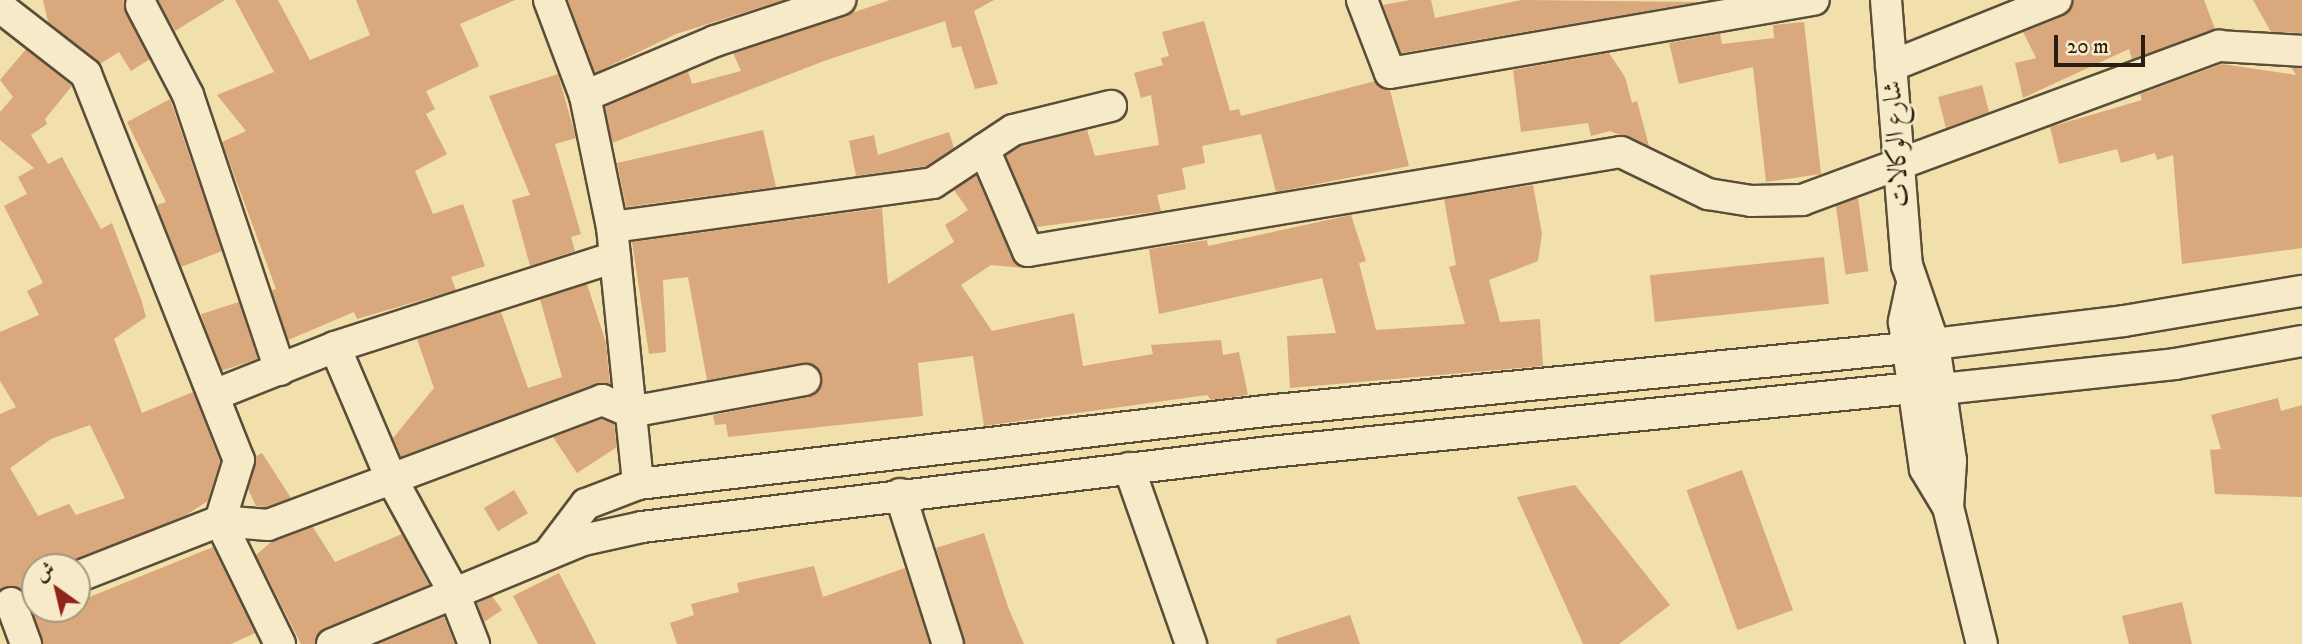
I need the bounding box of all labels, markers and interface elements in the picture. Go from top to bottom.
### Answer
scale bar [2057,21,2148,65]
text: 20 m [2067,34,2109,60]
street label: شارع الوكالات [1877,80,1917,208]
north arrow [21,553,91,623]
text: ش [31,557,59,587]

